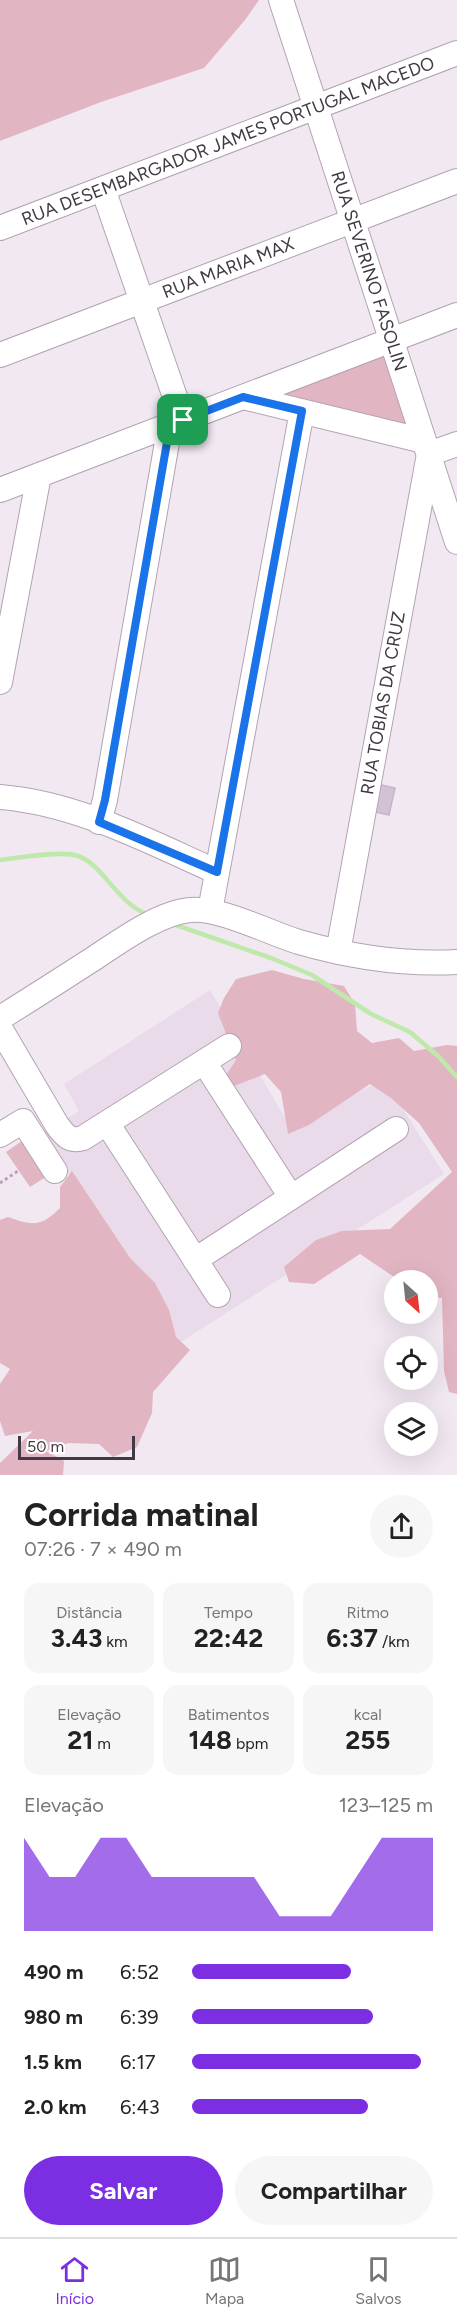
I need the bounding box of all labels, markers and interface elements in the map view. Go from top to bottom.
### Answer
street label: RUA DESEMBARGADOR JAMES PORTUGAL MACEDO [18,52,438,230]
street label: RUA SEVERINO FASOLIN [326,168,412,374]
street label: RUA MARIA MAX [159,233,297,303]
pin [157,394,208,445]
icon: arrive [166,403,199,436]
street label: RUA TOBIAS DA CRUZ [356,610,410,796]
north arrow [384,1270,438,1324]
map controls [384,1270,438,1456]
button: locate [384,1336,438,1390]
button: layers [384,1402,438,1456]
scale bar [18,1433,135,1460]
text: 50 m [27,1437,64,1456]
text: Corrida matinal [24,1495,259,1534]
button: share [370,1495,433,1558]
text: 07:26 · 7 × 490 m [24,1537,182,1561]
text: Distância [56,1603,122,1622]
text: Tempo [204,1603,253,1622]
text: Ritmo [346,1603,389,1622]
text: 3.43 [51,1622,102,1654]
text: 22:42 [194,1622,263,1654]
text: 6:37 [326,1622,378,1654]
text: km [102,1632,128,1651]
text: /km [378,1632,410,1651]
text: Elevação [57,1705,121,1724]
text: Batimentos [188,1705,269,1724]
text: kcal [354,1705,382,1724]
text: 21 [67,1724,93,1756]
text: 148 [189,1724,232,1756]
text: 255 [345,1724,390,1756]
text: m [93,1734,111,1753]
text: bpm [232,1734,268,1753]
text: Elevação [24,1793,104,1817]
text: 123–125 m [339,1793,433,1817]
text: 490 m [24,1960,83,1984]
text: 6:52 [120,1960,159,1984]
text: 980 m [24,2005,83,2029]
text: 6:39 [120,2005,159,2029]
text: 1.5 km [24,2050,82,2074]
text: 6:17 [120,2050,155,2074]
text: 2.0 km [24,2095,86,2119]
text: 6:43 [120,2095,160,2119]
button: Salvar [24,2156,223,2225]
button: Compartilhar [235,2156,433,2225]
tab: Início [55,2253,94,2308]
tab: Mapa [205,2253,244,2308]
tab: Salvos [355,2253,402,2308]

